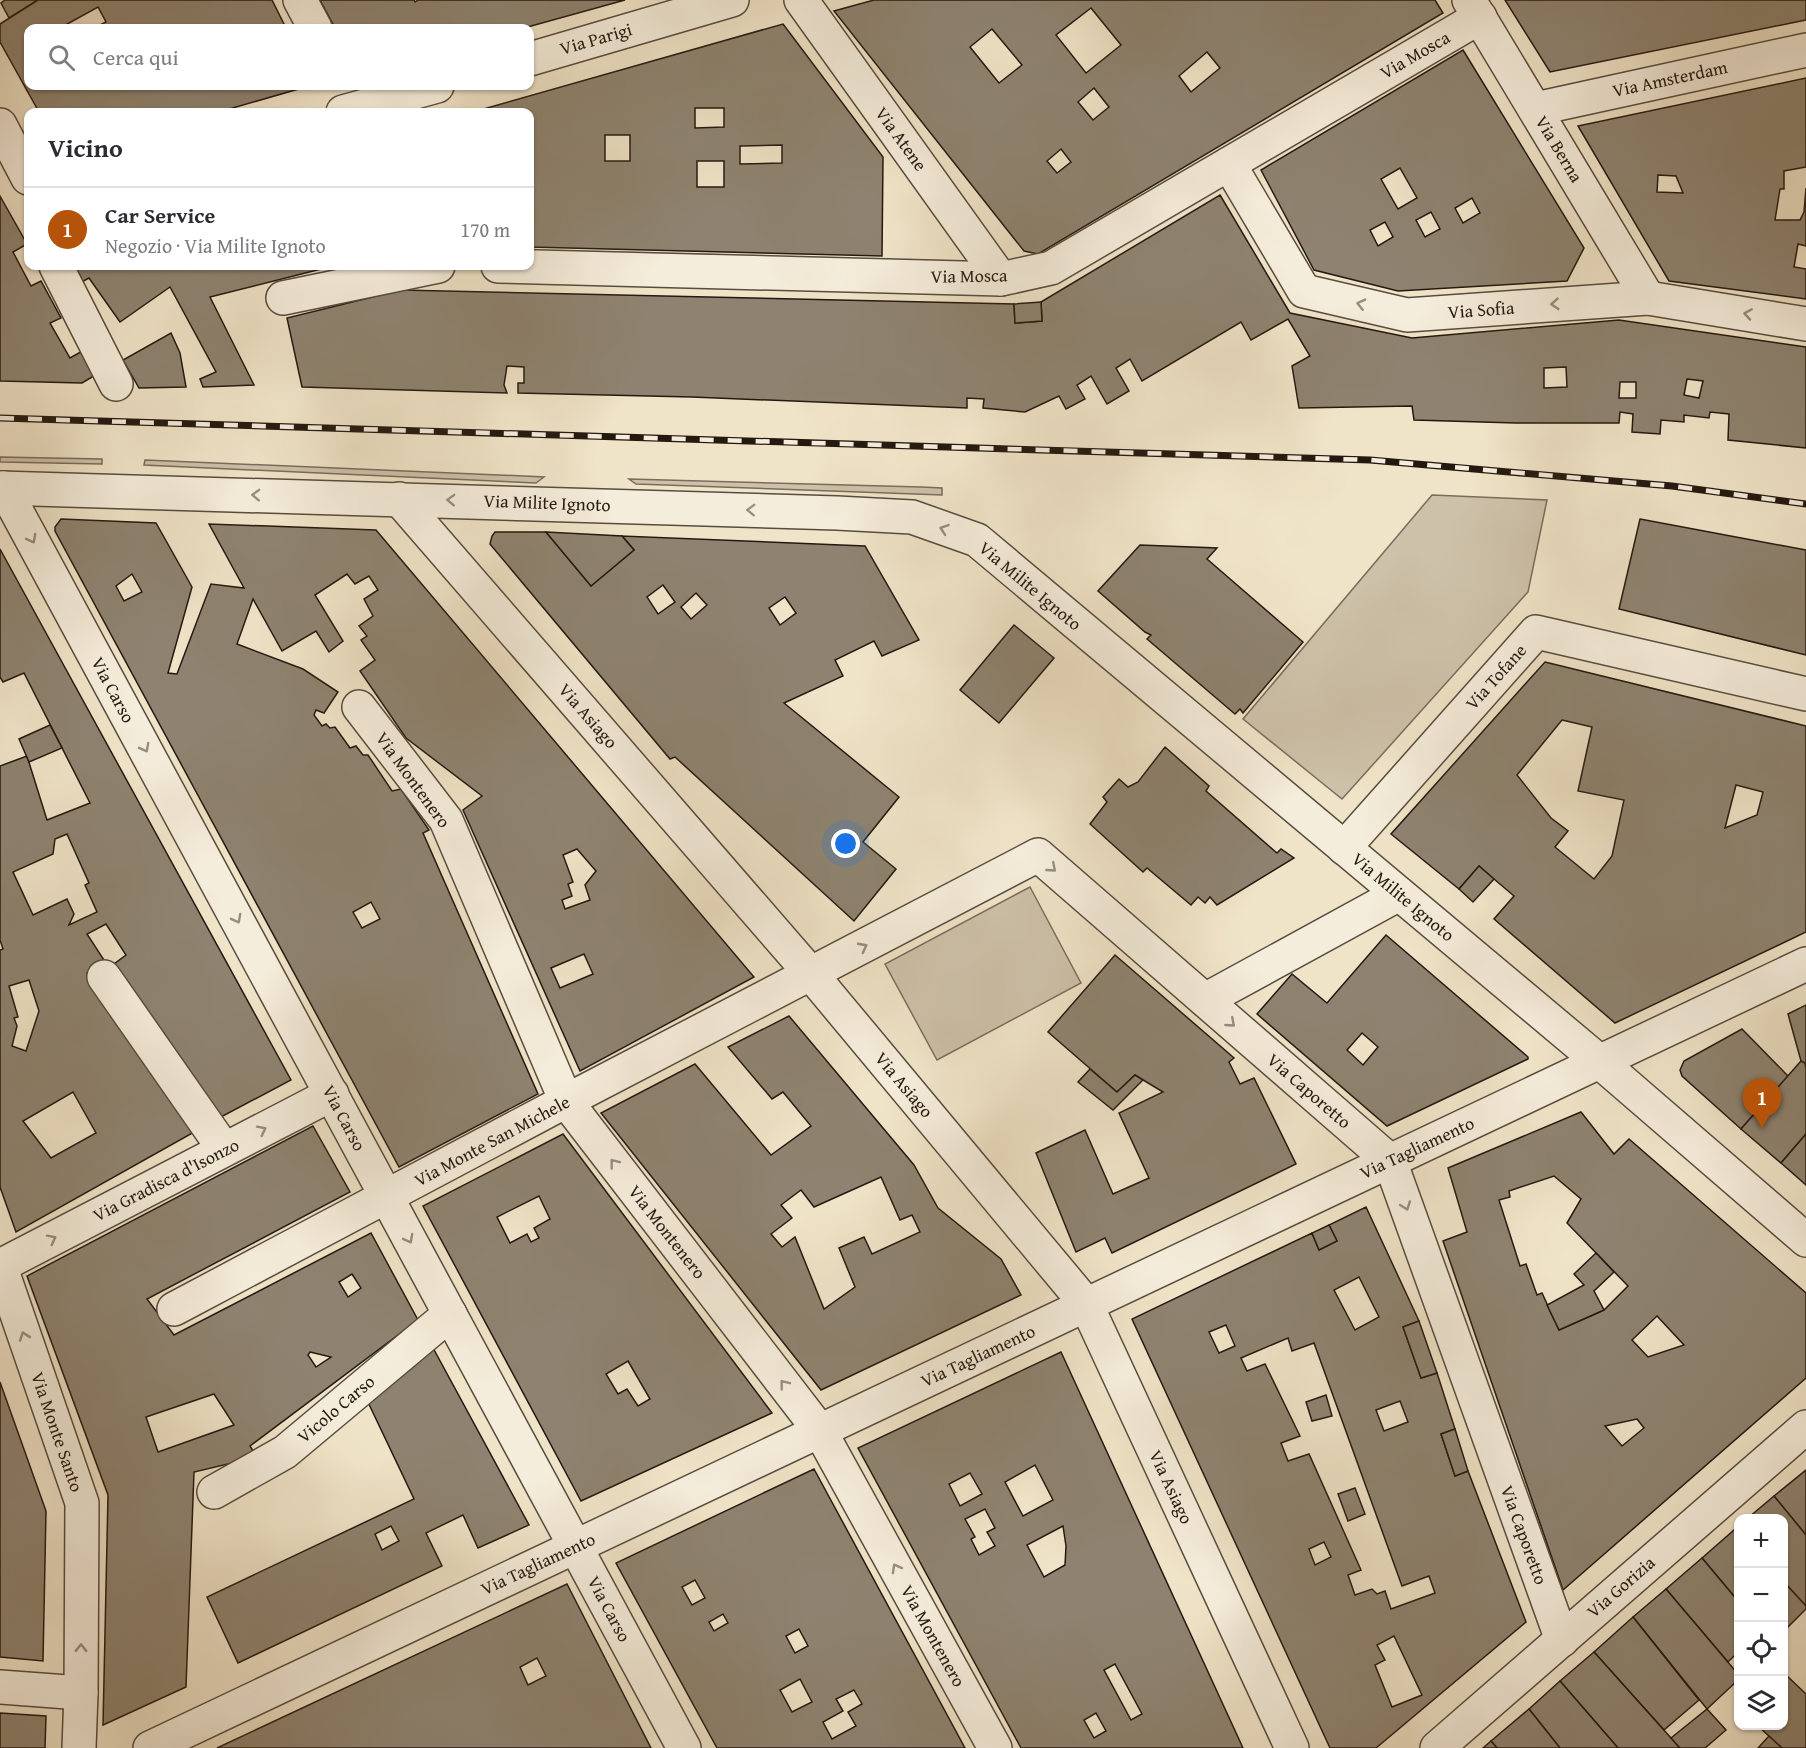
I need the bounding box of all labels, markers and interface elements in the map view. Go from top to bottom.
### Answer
street label: Via Parigi [557,15,635,62]
street label: Via Mosca [1375,23,1455,85]
search box [24,24,534,90]
icon: search [45,41,78,74]
text: Cerca qui [93,41,179,73]
street label: Via Amsterdam [1610,53,1730,104]
street label: Via Atene [869,101,934,176]
street label: Via Berna [1529,110,1590,188]
text: Vicino [48,128,123,167]
text: Car Service [105,199,215,231]
text: 1 [62,215,73,244]
text: 170 m [460,215,510,244]
text: Negozio · Via Milite Ignoto [105,231,326,260]
street label: Via Mosca [930,261,1008,290]
street label: Via Sofia [1447,294,1516,325]
one-way arrow [1357,298,1367,311]
one-way arrow [1550,298,1559,311]
one-way arrow [1744,309,1753,321]
street label: Via Milite Ignoto [483,487,611,518]
one-way arrow [252,488,261,501]
one-way arrow [446,494,455,507]
one-way arrow [746,504,755,516]
one-way arrow [939,523,950,536]
one-way arrow [25,533,36,544]
street label: Via Milite Ignoto [973,534,1088,637]
street label: Via Tofane [1459,638,1533,716]
street label: Via Carso [85,652,142,728]
street label: Via Asiago [552,677,625,754]
street label: Via Montenero [369,726,458,833]
one-way arrow [138,742,149,752]
your location [831,829,860,858]
street label: Via Milite Ignoto [1346,845,1461,948]
one-way arrow [1045,861,1056,872]
one-way arrow [230,913,241,924]
one-way arrow [857,943,868,954]
one-way arrow [1224,1016,1235,1027]
street label: Via Asiago [869,1046,940,1124]
street label: Via Caporetto [1261,1046,1357,1135]
pin: 1 [1742,1078,1782,1128]
street label: Via Carso [316,1080,373,1156]
street label: Via Monte San Michele [409,1088,575,1193]
street label: Via Tagliamento [1355,1109,1478,1186]
one-way arrow [256,1125,267,1137]
street label: Via Gradisca d'Isonzo [88,1131,244,1228]
one-way arrow [610,1159,621,1170]
street label: Via Montenero [622,1179,713,1285]
one-way arrow [1398,1200,1411,1211]
one-way arrow [402,1233,413,1243]
one-way arrow [46,1234,57,1246]
street label: Via Tagliamento [916,1317,1039,1394]
one-way arrow [19,1331,32,1342]
street label: Via Monte Santo [24,1368,91,1495]
street label: Vicolo Carso [291,1368,380,1449]
one-way arrow [781,1380,792,1391]
street label: Via Asiago [1143,1445,1200,1528]
street label: Via Caporetto [1494,1481,1555,1588]
map controls [1734,1514,1788,1730]
button: + [1734,1514,1788,1568]
street label: Via Tagliamento [476,1525,599,1602]
street label: Via Gorizia [1580,1549,1661,1624]
one-way arrow [892,1564,903,1574]
button: − [1734,1568,1788,1622]
street label: Via Carso [581,1571,638,1647]
street label: Via Montenero [894,1580,973,1692]
button: locate [1734,1622,1788,1676]
one-way arrow [75,1643,87,1652]
button: layers [1734,1676,1788,1730]

